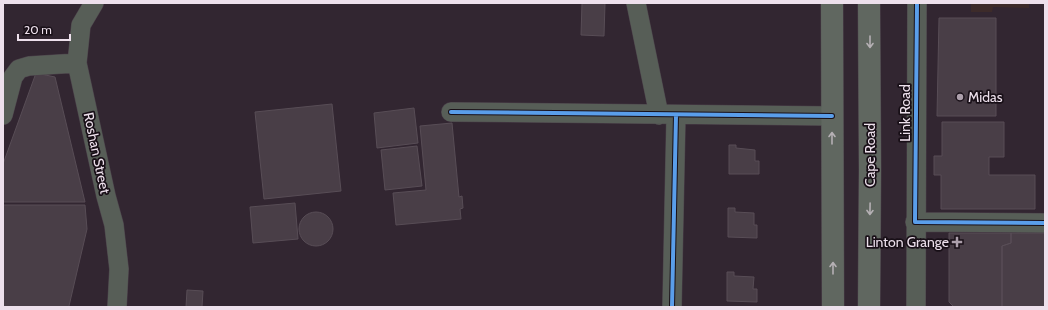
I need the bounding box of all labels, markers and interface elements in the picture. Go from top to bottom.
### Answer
scale bar [18,16,70,42]
text: 20 m [24,22,52,37]
one-way arrow [866,35,874,48]
street label: Link Road [896,84,914,142]
place label: Midas [968,88,1003,106]
marker: Midas [955,92,965,102]
street label: Roshan Street [80,111,114,196]
street label: Cape Road [861,123,879,187]
one-way arrow [828,132,836,145]
one-way arrow [866,202,874,215]
place label: Linton Grange [866,233,949,251]
marker: Linton Grange [952,237,962,247]
one-way arrow [829,262,837,275]

